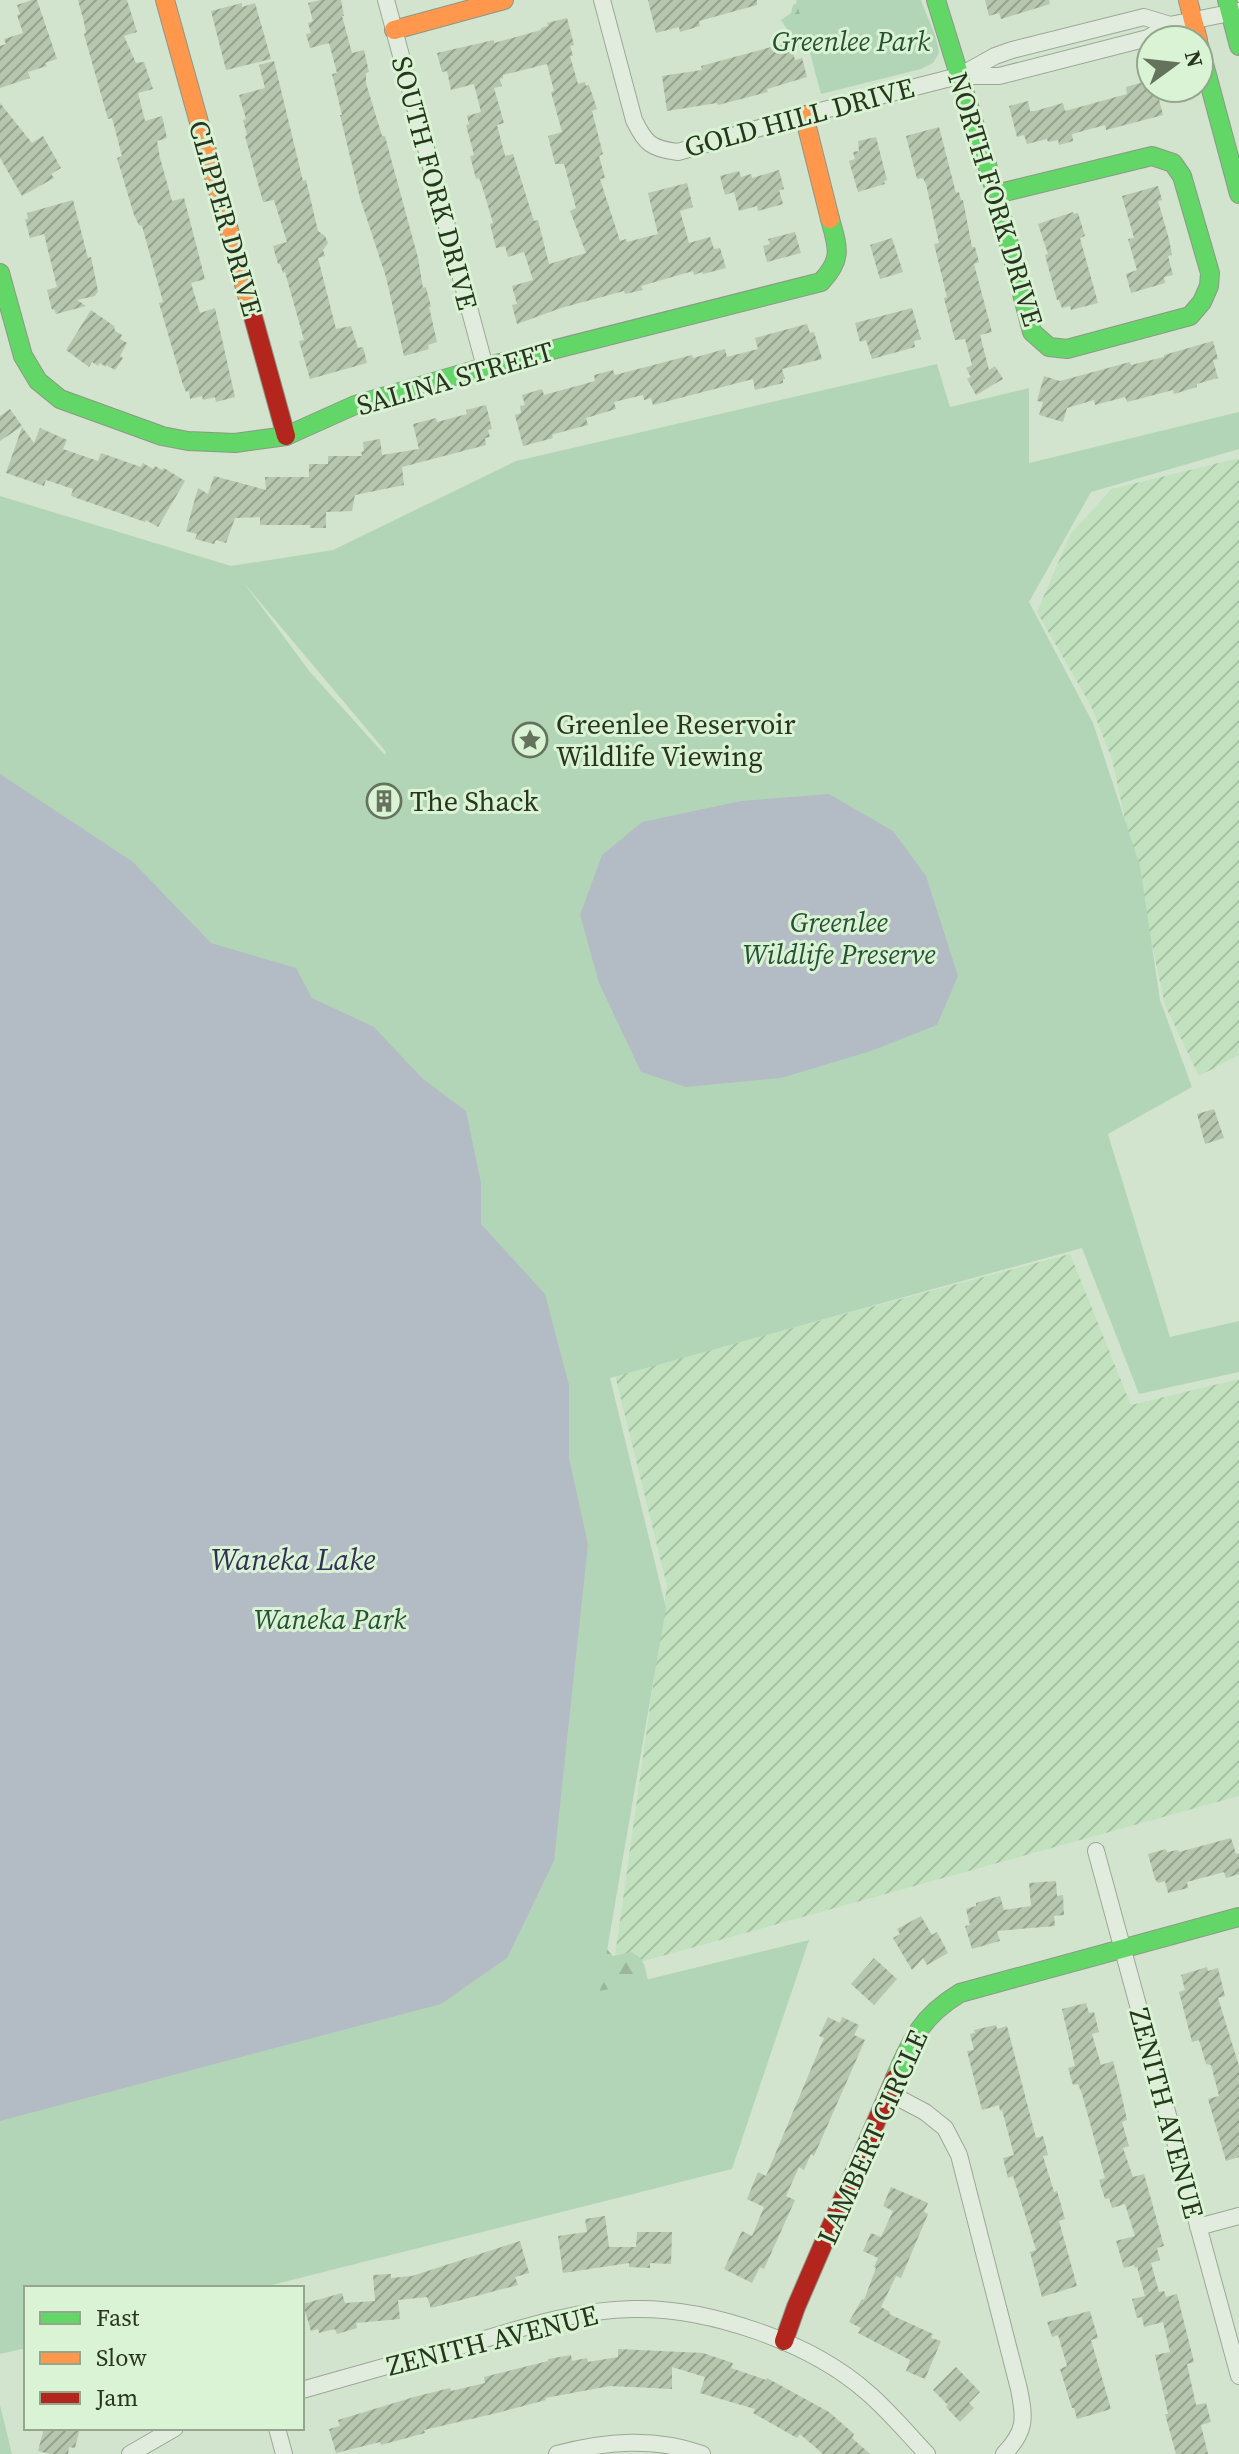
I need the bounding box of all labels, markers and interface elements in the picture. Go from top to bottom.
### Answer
park label: Greenlee Park [772,22,931,60]
north arrow [1135,24,1215,104]
text: N [1178,47,1211,70]
street label: SOUTH FORK DRIVE [383,52,487,314]
street label: NORTH FORK DRIVE [939,67,1053,331]
street label: GOLD HILL DRIVE [680,68,918,166]
street label: CLIPPER DRIVE [180,116,272,320]
street label: SALINA STREET [352,332,558,424]
place label: Greenlee Reservoir Wildlife Viewing [556,705,796,775]
place icon: Greenlee Reservoir Wildlife Viewing [511,721,549,759]
building icon: The Shack [365,782,403,820]
place label: The Shack [410,782,539,820]
park label: Greenlee Wildlife Preserve [742,903,936,973]
water label: Waneka Lake [211,1539,375,1580]
park label: Waneka Park [254,1600,407,1638]
street label: ZENITH AVENUE [1121,2004,1213,2222]
street label: LAMBERT CIRCLE [808,2024,936,2250]
legend [24,2286,304,2430]
street label: ZENITH AVENUE [382,2295,602,2385]
text: Fast [96,2301,140,2334]
text: Slow [96,2341,147,2374]
text: Jam [95,2381,138,2414]

